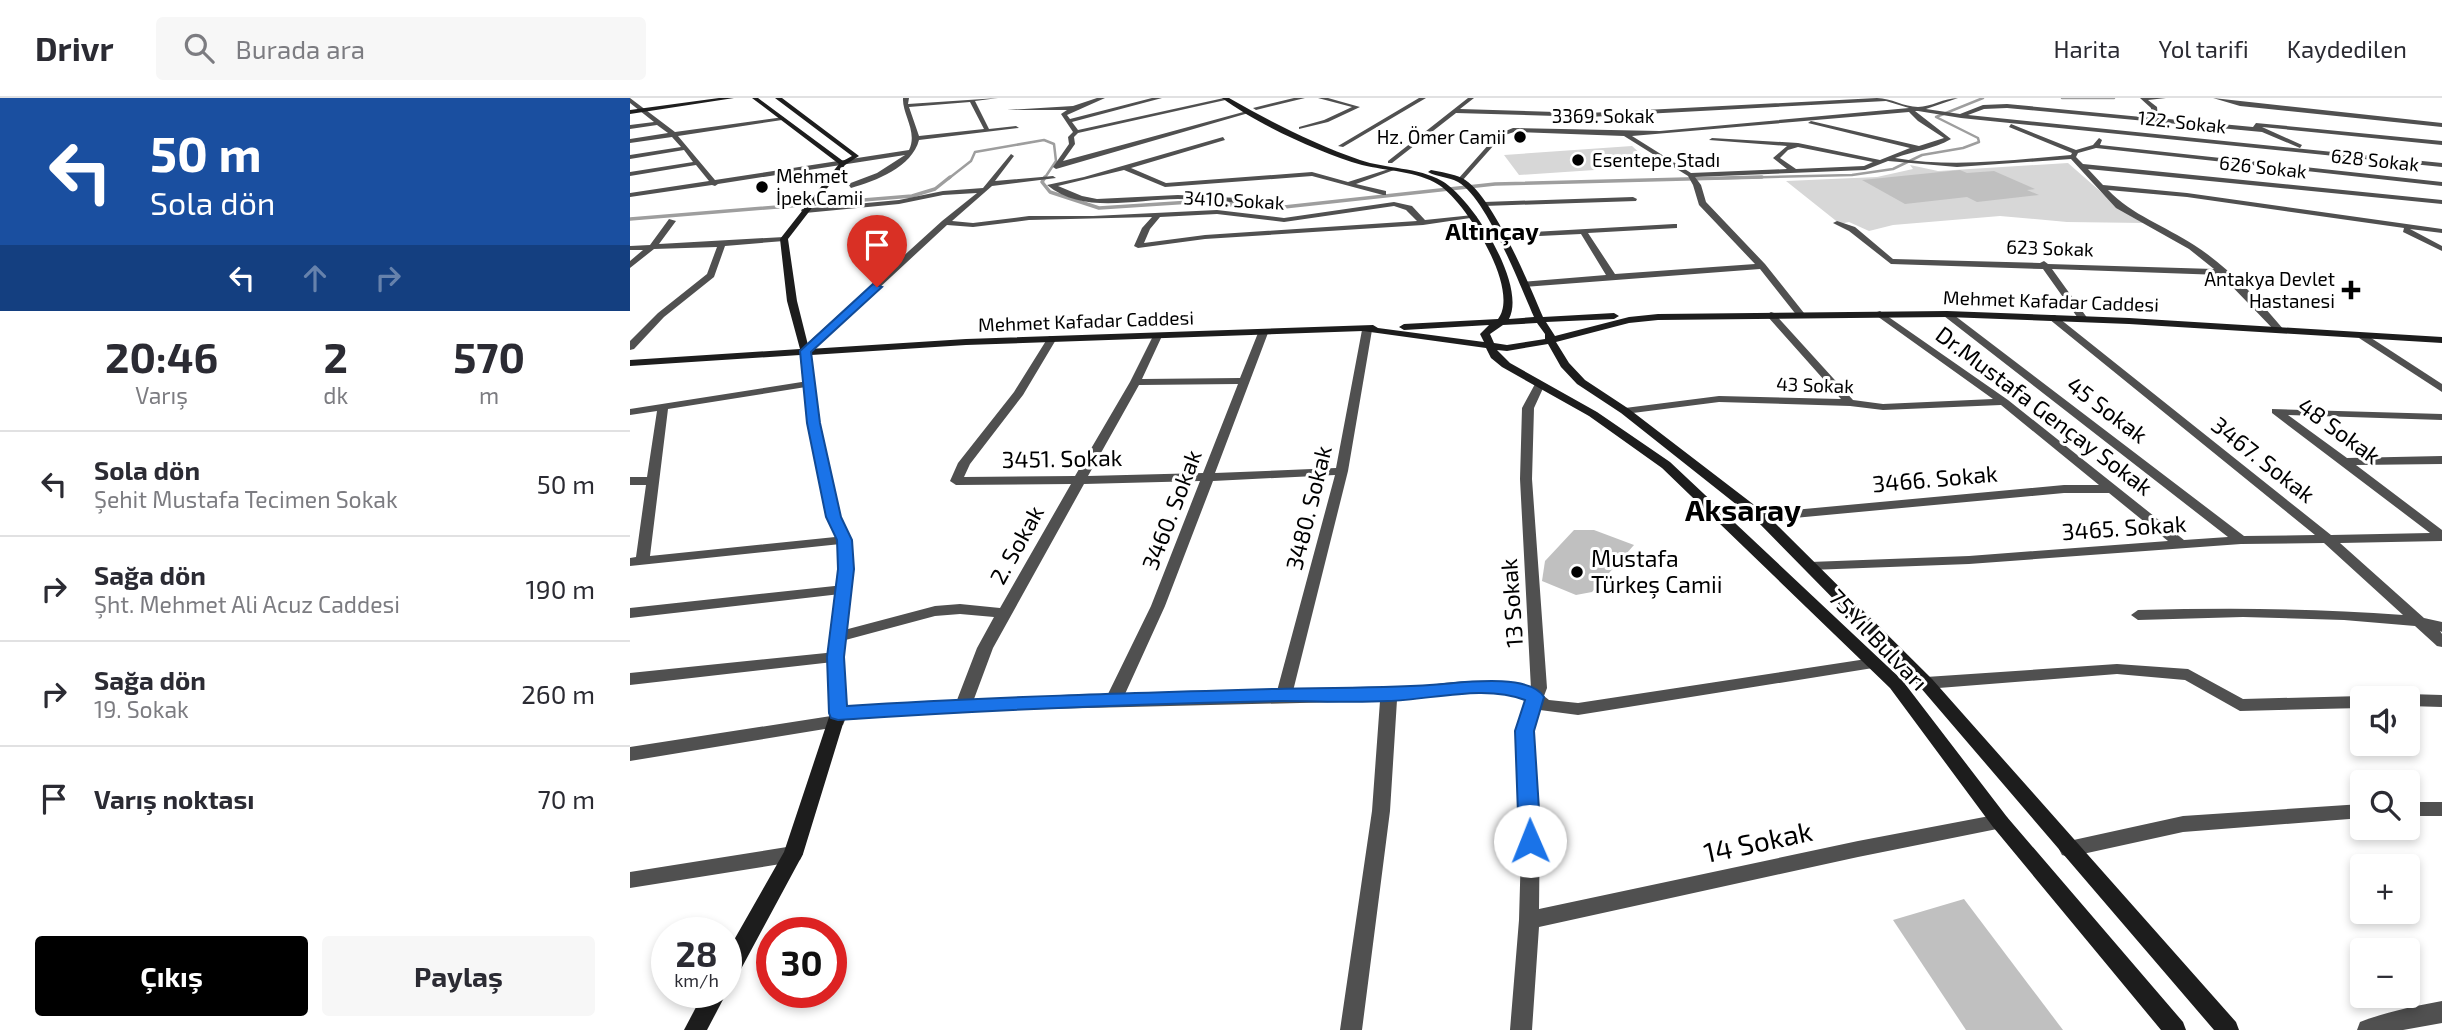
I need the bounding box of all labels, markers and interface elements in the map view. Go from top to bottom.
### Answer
search box [156,17,646,80]
text: Drivr [35,28,114,68]
icon: search [180,29,218,67]
text: Burada ara [236,33,365,64]
text: Harita [2053,34,2121,63]
text: Yol tarifi [2159,34,2249,63]
text: Kaydedilen [2287,34,2407,63]
street label: 3369. Sokak [1552,104,1655,127]
street label: 122. Sokak [2137,105,2228,138]
text: 50 m [150,123,262,182]
place label: Hz. Ömer Camii [1377,125,1506,148]
icon: left [35,126,126,217]
marker: Hz. Ömer Camii [1512,129,1528,145]
street label: 628 Sokak [2330,143,2421,176]
place label: Esentepe Stadı [1592,148,1720,171]
street label: 626 Sokak [2218,150,2308,183]
marker: Esentepe Stadı [1570,152,1586,168]
place label: Mehmet İpek Camii [776,164,863,209]
marker: Mehmet İpek Camii [754,179,770,195]
text: Sola dön [150,183,275,221]
street label: 3410. Sokak [1183,185,1285,214]
pin [847,215,907,287]
district label: Altınçay [1445,216,1539,246]
icon: arrive [858,226,896,264]
street label: 623 Sokak [2006,234,2095,261]
icon: left [223,259,261,297]
icon: ahead [296,259,334,297]
icon: right [369,259,407,297]
place label: Antakya Devlet Hastanesi [2204,267,2335,312]
marker: Antakya Devlet Hastanesi [2341,280,2361,300]
street label: Mehmet Kafadar Caddesi [1943,285,2159,316]
street label: Mehmet Kafadar Caddesi [978,305,1194,336]
street label: Dr.Mustafa Gençay Sokak [1930,320,2159,502]
text: 20:46 [105,331,218,381]
text: 2 [323,331,348,381]
text: 570 [453,331,525,381]
street label: 45 Sokak [2062,370,2154,449]
street label: 43 Sokak [1776,372,1855,397]
text: Varış [135,381,188,409]
text: dk [323,381,348,409]
text: m [479,381,499,409]
street label: 48 Sokak [2293,391,2387,470]
street label: 3467. Sokak [2206,410,2321,508]
street label: 3480. Sokak [1279,442,1337,573]
street label: 3451. Sokak [1001,443,1123,473]
street label: 3460. Sokak [1135,445,1207,574]
text: Sola dön [94,454,200,485]
street label: 3466. Sokak [1871,459,1999,497]
icon: left [35,465,73,503]
text: 50 m [537,468,595,499]
text: Şehit Mustafa Tecimen Sokak [94,485,398,513]
district label: Aksaray [1685,491,1801,528]
street label: 2. Sokak [983,500,1049,589]
street label: 3465. Sokak [2061,509,2187,545]
place label: Mustafa Türkeş Camii [1591,544,1723,599]
street label: 13 Sokak [1494,557,1528,648]
text: Sağa dön [94,559,206,590]
marker: Mustafa Türkeş Camii [1569,564,1585,580]
icon: right [35,570,73,608]
text: 190 m [526,573,595,604]
street label: 75.Yıl Bulvarı [1823,583,1934,696]
text: Şht. Mehmet Ali Acuz Caddesi [94,590,400,618]
text: Sağa dön [94,664,206,695]
icon: right [35,675,73,713]
text: 260 m [521,678,595,709]
map controls [2350,686,2420,1008]
button: sound [2350,686,2420,756]
text: 19. Sokak [94,695,189,723]
button: search [2350,770,2420,840]
icon: arrive [35,780,73,818]
text: Varış noktası [94,783,254,814]
text: 70 m [537,783,595,814]
position arrow [1493,804,1567,878]
street label: 14 Sokak [1700,813,1815,869]
button: + [2350,854,2420,924]
speed limit sign: 30 [756,917,847,1008]
text: 28 [675,932,718,974]
button: Çıkış [35,936,308,1016]
button: Paylaş [322,936,595,1016]
button: − [2350,938,2420,1008]
text: km/h [674,969,719,991]

